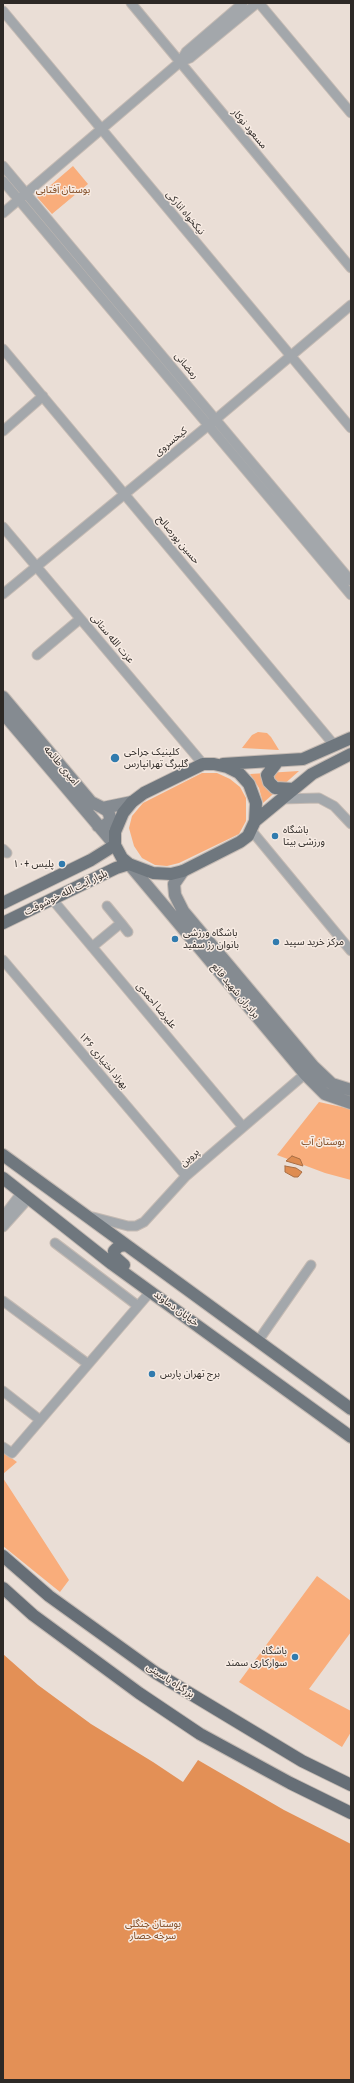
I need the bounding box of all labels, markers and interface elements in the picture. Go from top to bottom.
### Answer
street label: مسعود نوکار [229,106,269,152]
park label: بوستان آفتابی [36,184,90,196]
street label: نیکخواه انارکی [163,188,207,238]
street label: رمضانی [171,350,201,382]
street label: کیخسروی [152,425,190,459]
street label: حسین پورصالح [154,513,202,567]
street label: عزت الله ستانی [88,612,136,666]
street label: امیری طائمه [41,744,81,788]
place label: کلینیک جراحی گلبرگ تهرانپارس [124,746,188,770]
marker: کلینیک جراحی گلبرگ تهرانپارس [109,752,121,764]
place label: باشگاه ورزشی بیتا [283,824,325,848]
marker: باشگاه ورزشی بیتا [270,831,280,841]
place label: پلیس +١٠ [13,858,54,870]
marker: پلیس +١٠ [57,859,67,869]
street label: بلوار آیت الله خوشوقت [22,868,110,918]
place label: باشگاه ورزشی بانوان رز سفید [183,927,239,950]
marker: باشگاه ورزشی بانوان رز سفید [170,934,180,944]
place label: مرکز خرید سپید [284,936,344,948]
marker: مرکز خرید سپید [271,937,281,947]
street label: برادران شهید قانع [209,961,261,1021]
street label: علیرضا احمدی [133,980,179,1032]
street label: بهزاد اختیاری ۱۳۶ [76,1030,130,1092]
park label: بوستان آب [301,1136,345,1148]
street label: پروین [178,1146,202,1170]
street label: خیابان دماوند [151,1289,201,1329]
place label: برج تهران پارس [160,1368,220,1380]
marker: برج تهران پارس [147,1369,157,1379]
place label: باشگاه سوارکاری سمند [226,1645,287,1668]
marker: باشگاه سوارکاری سمند [290,1652,300,1662]
street label: بزرگراه یاسینی [144,1661,196,1701]
park label: بوستان جنگلی سرخه حصار [125,1918,181,1942]

